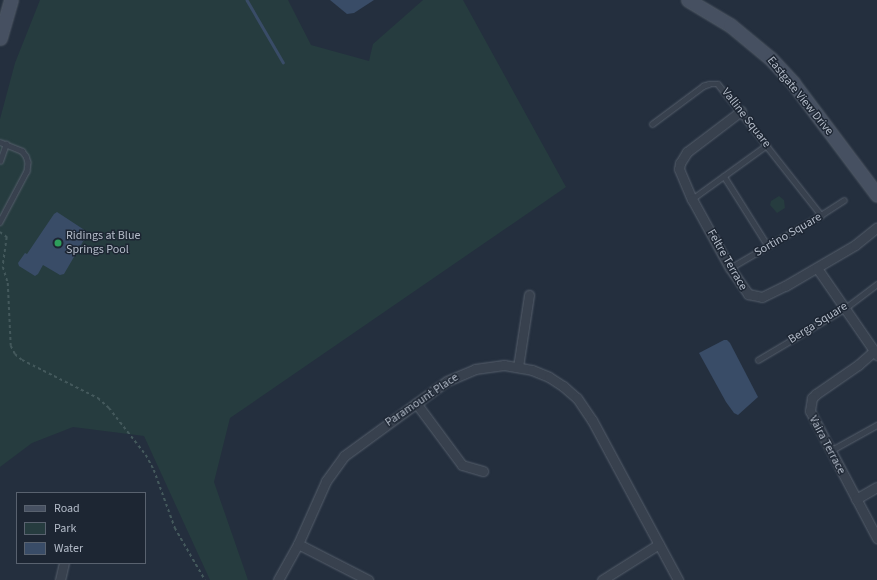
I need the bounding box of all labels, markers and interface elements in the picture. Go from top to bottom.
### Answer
street label: Eastgate View Drive [764,54,836,138]
street label: Valline Square [718,85,774,151]
street label: Sortino Square [752,210,824,260]
street label: Feltre Terrace [704,227,750,293]
place label: Ridings at Blue Springs Pool [66,229,140,257]
marker: Ridings at Blue Springs Pool [53,238,63,248]
street label: Berga Square [786,299,850,347]
street label: Paramount Place [383,370,461,430]
street label: Vaira Terrace [806,413,848,477]
legend [16,492,146,564]
text: Road [54,500,80,517]
text: Park [54,520,76,537]
text: Water [54,540,83,557]

